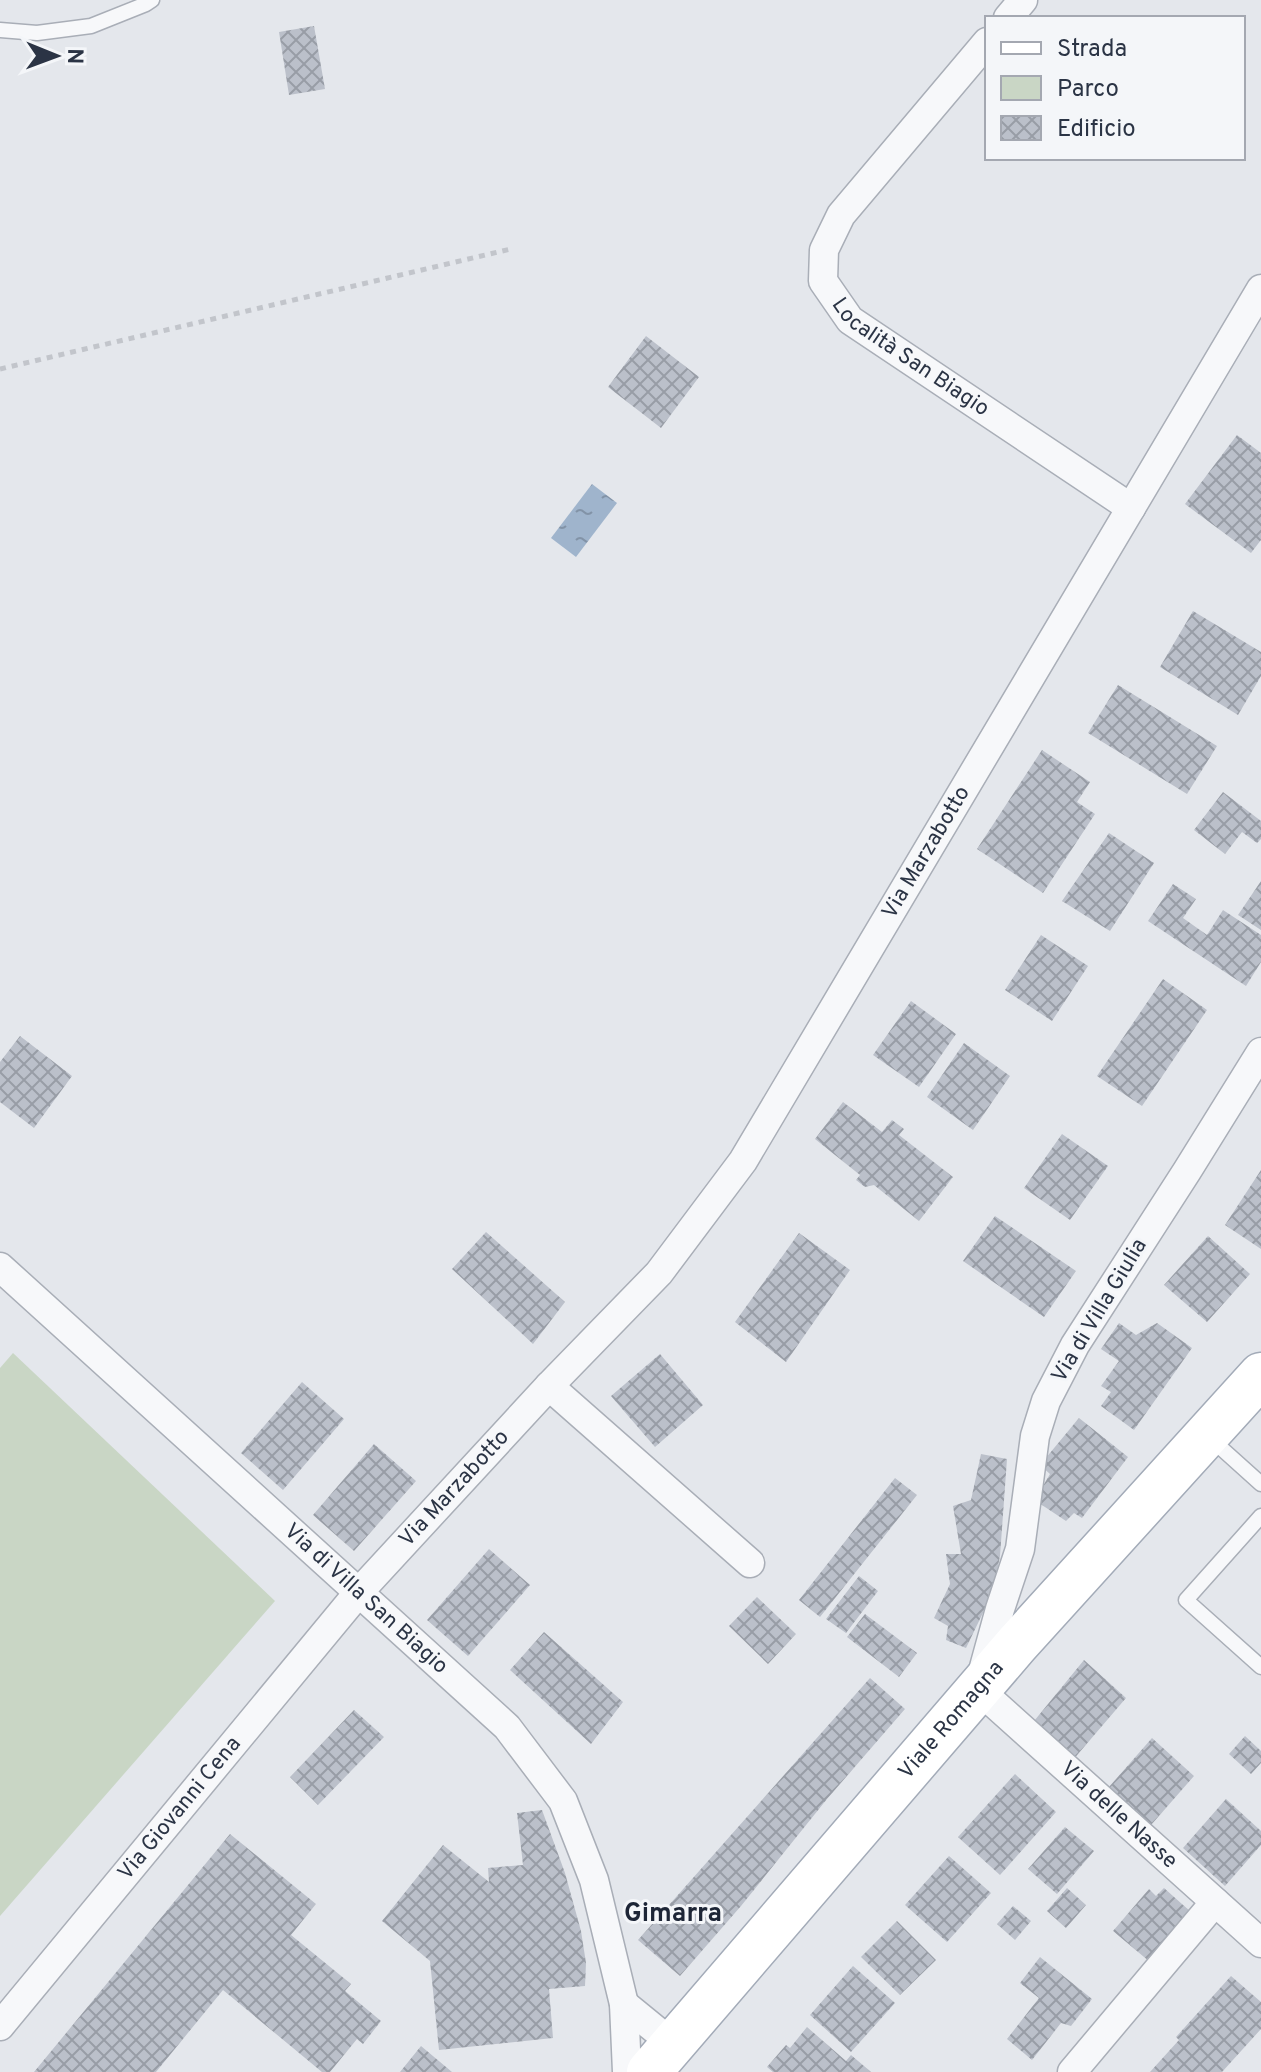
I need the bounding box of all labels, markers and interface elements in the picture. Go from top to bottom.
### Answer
north arrow [16,16,96,96]
legend [985,16,1245,160]
text: Strada [1057,35,1127,65]
text: N [60,48,87,64]
text: Parco [1057,75,1119,105]
text: Edificio [1057,115,1136,145]
street label: Località San Biagio [825,293,994,423]
street label: Via Marzabotto [876,781,976,924]
street label: Via di Villa Giulia [1046,1234,1154,1388]
street label: Via Marzabotto [394,1424,515,1553]
street label: Via di Villa San Biagio [278,1518,453,1680]
street label: Viale Romagna [893,1655,1010,1785]
street label: Via Giovanni Cena [112,1731,247,1886]
street label: Via delle Nasse [1054,1756,1183,1875]
district label: Gimarra [624,1898,722,1931]

